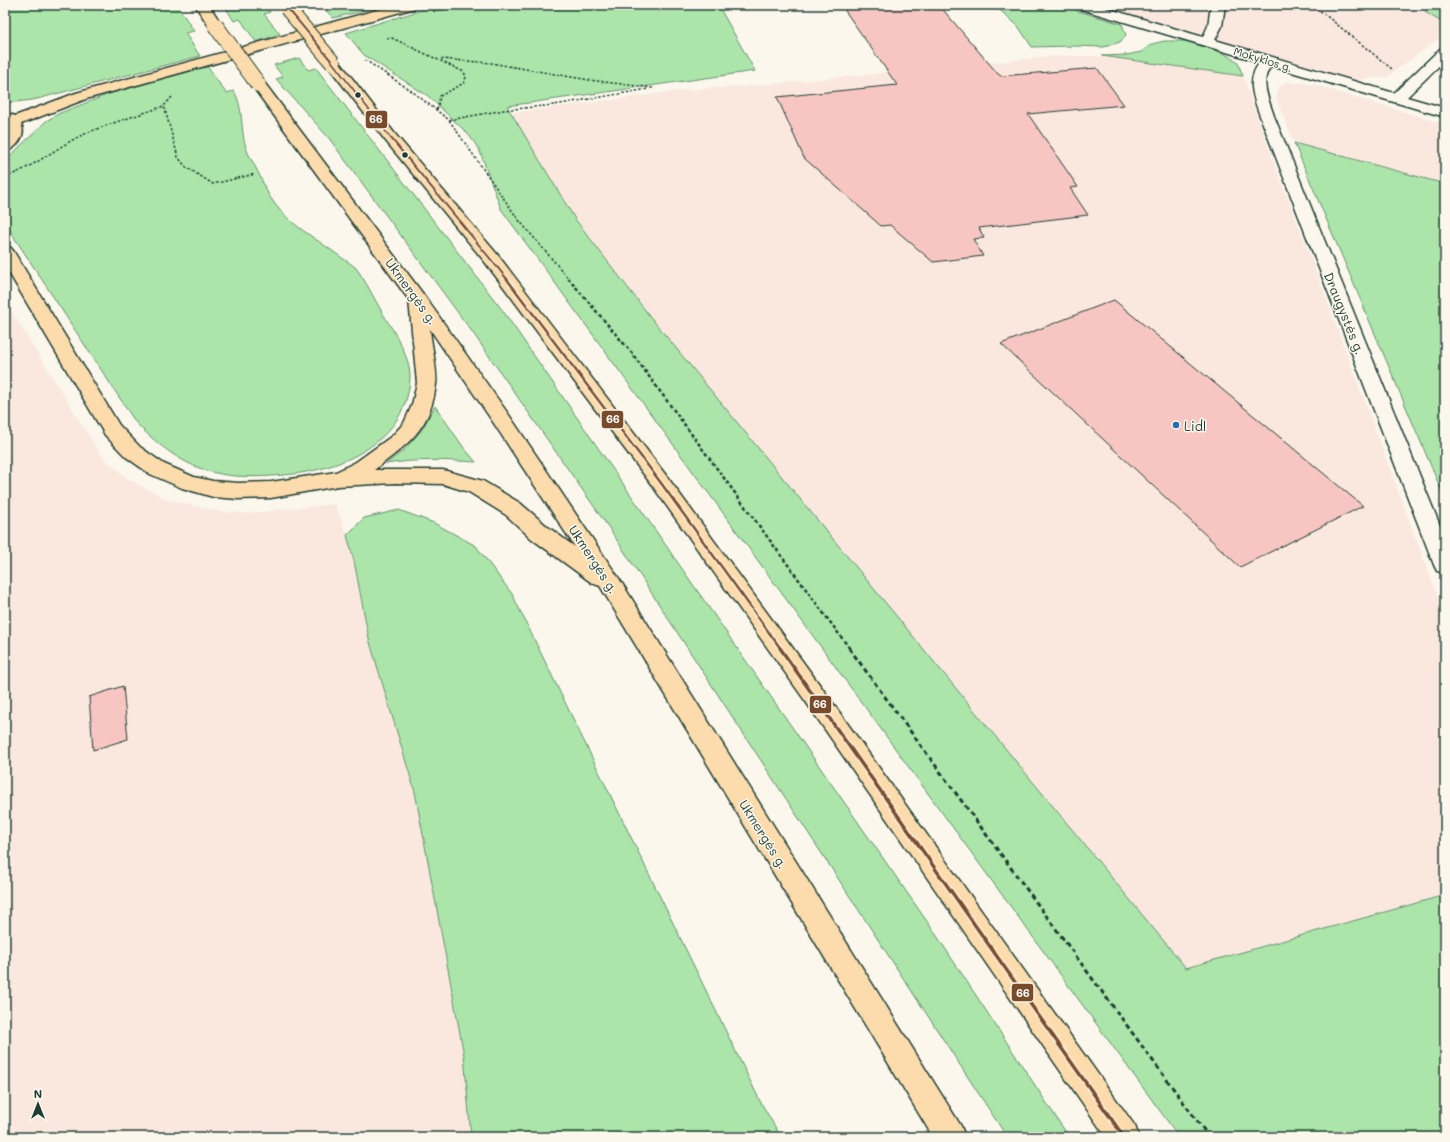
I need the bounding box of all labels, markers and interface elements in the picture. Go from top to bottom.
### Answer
street label: Mokyklos g. [1232,43,1294,75]
unlabelled marker [353,90,363,100]
line badge: 66 [365,110,388,129]
text: 66 [369,111,383,126]
unlabelled marker [400,150,410,160]
street label: Ukmergės g. [382,254,442,328]
street label: Draugystės g. [1321,269,1369,357]
line badge: 66 [601,410,624,429]
text: 66 [606,411,620,426]
place label: Lidl [1184,417,1206,434]
marker: Lidl [1171,420,1181,430]
street label: Ukmergės g. [566,522,622,596]
line badge: 66 [809,695,832,714]
text: 66 [813,696,827,711]
street label: Ukmergės g. [736,796,792,872]
line badge: 66 [1011,983,1034,1002]
text: 66 [1016,985,1030,1000]
north arrow [18,1084,58,1124]
text: N [34,1086,42,1101]

